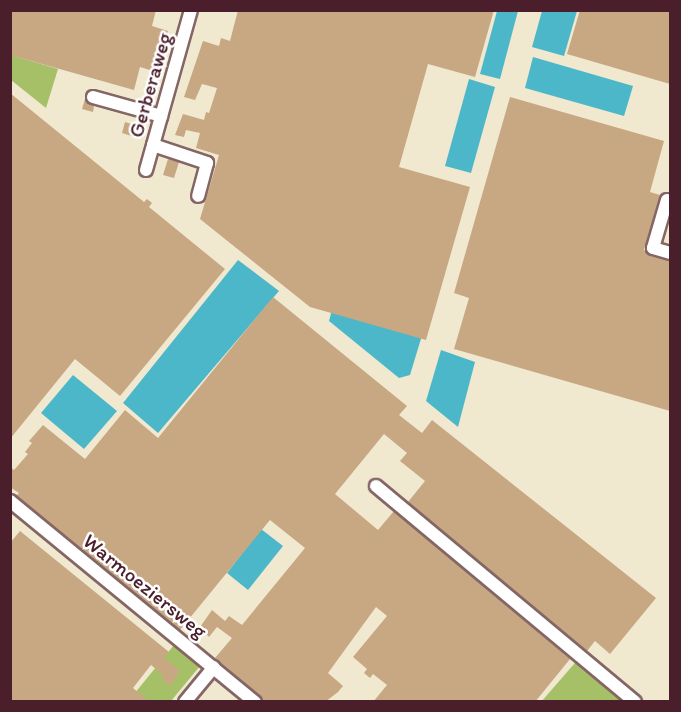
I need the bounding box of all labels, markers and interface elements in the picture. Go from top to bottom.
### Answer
street label: Gerberaweg [123,30,177,140]
street label: Warmoeziersweg [78,528,212,644]

